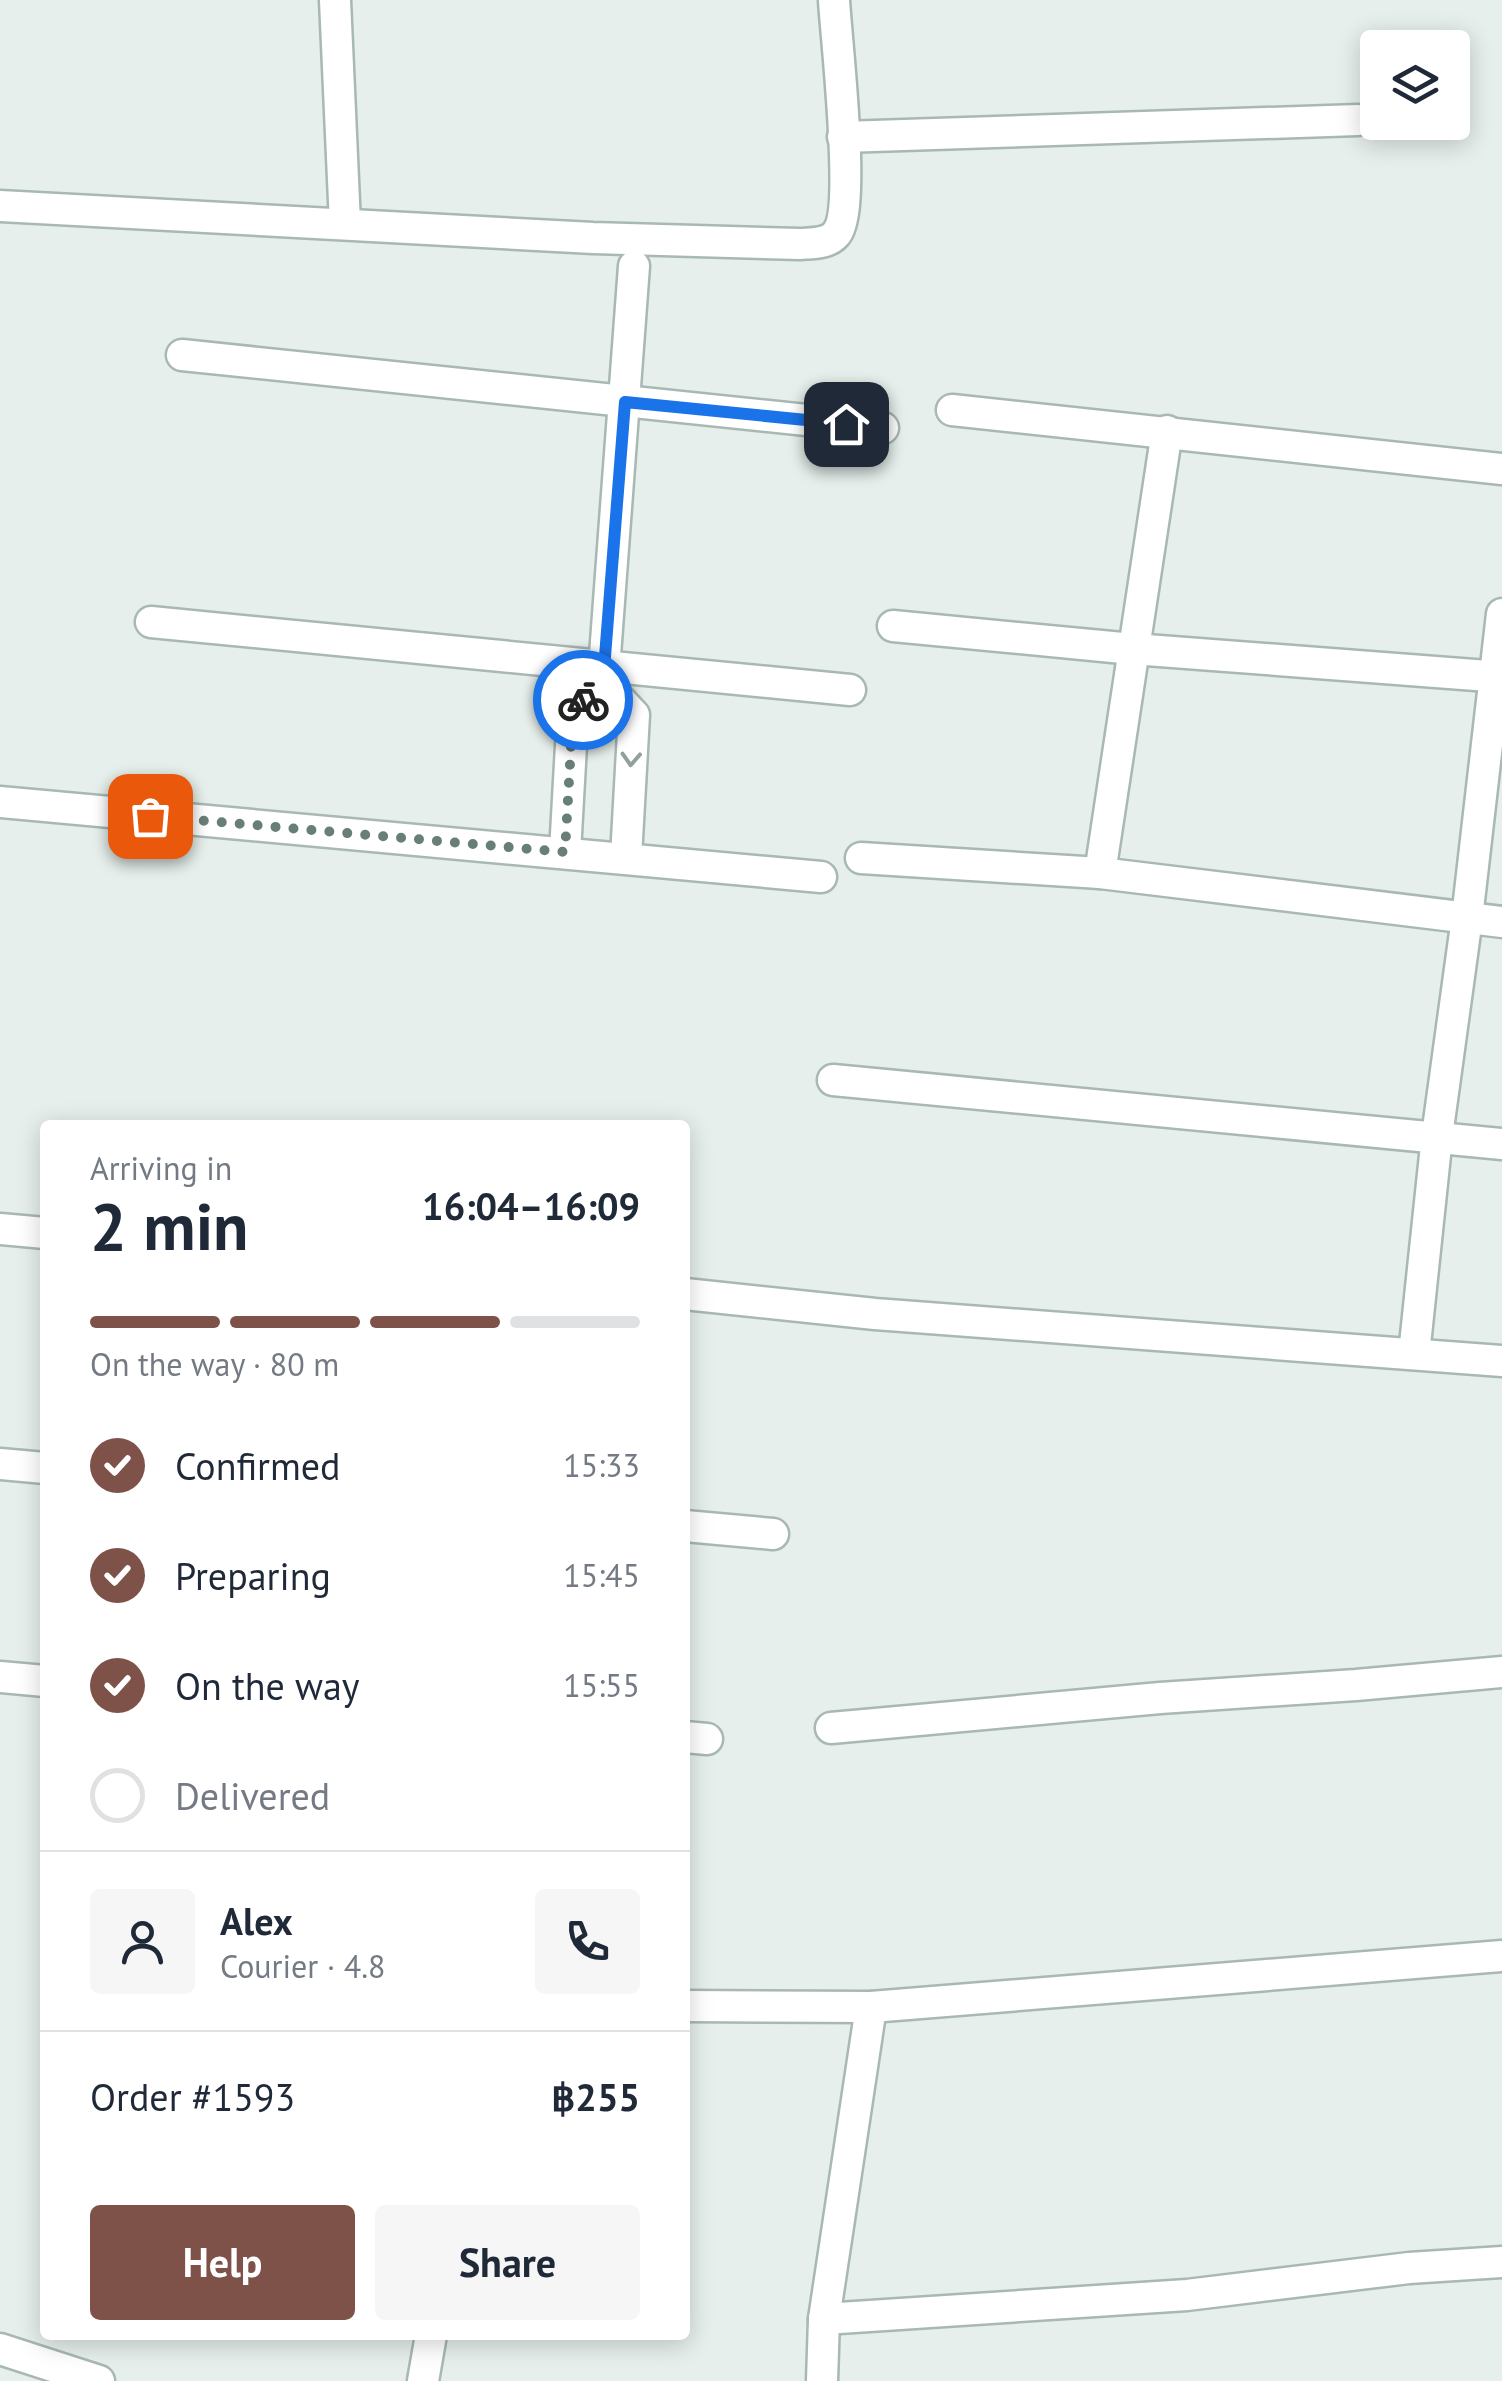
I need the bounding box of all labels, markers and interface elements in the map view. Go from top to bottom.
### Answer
map controls [1360,30,1470,140]
button: layers [1360,30,1470,140]
pin [804,382,889,467]
icon: home [819,397,874,452]
courier [533,650,633,750]
icon: bike [556,673,611,728]
one-way arrow [621,752,642,768]
pin [108,774,193,859]
icon: bag [123,789,178,844]
text: Arriving in [90,1147,232,1189]
text: 16:04–16:09 [422,1181,640,1230]
text: 2 min [90,1184,249,1268]
text: On the way · 80 m [90,1343,339,1385]
icon: check [90,1438,145,1493]
text: Confirmed [175,1441,341,1490]
text: 15:33 [563,1444,640,1486]
icon: check [90,1548,145,1603]
text: Preparing [175,1551,331,1600]
text: 15:45 [563,1554,640,1596]
icon: check [90,1658,145,1713]
text: On the way [175,1661,360,1710]
text: 15:55 [563,1664,640,1706]
text: Delivered [175,1771,330,1820]
button: person [90,1889,195,1994]
button: phone [535,1889,640,1994]
text: Alex [220,1896,293,1945]
text: Courier · 4.8 [220,1945,386,1987]
text: Order #1593 [90,2072,295,2121]
text: ฿255 [551,2072,640,2121]
button: Help [90,2205,355,2320]
button: Share [375,2205,640,2320]

